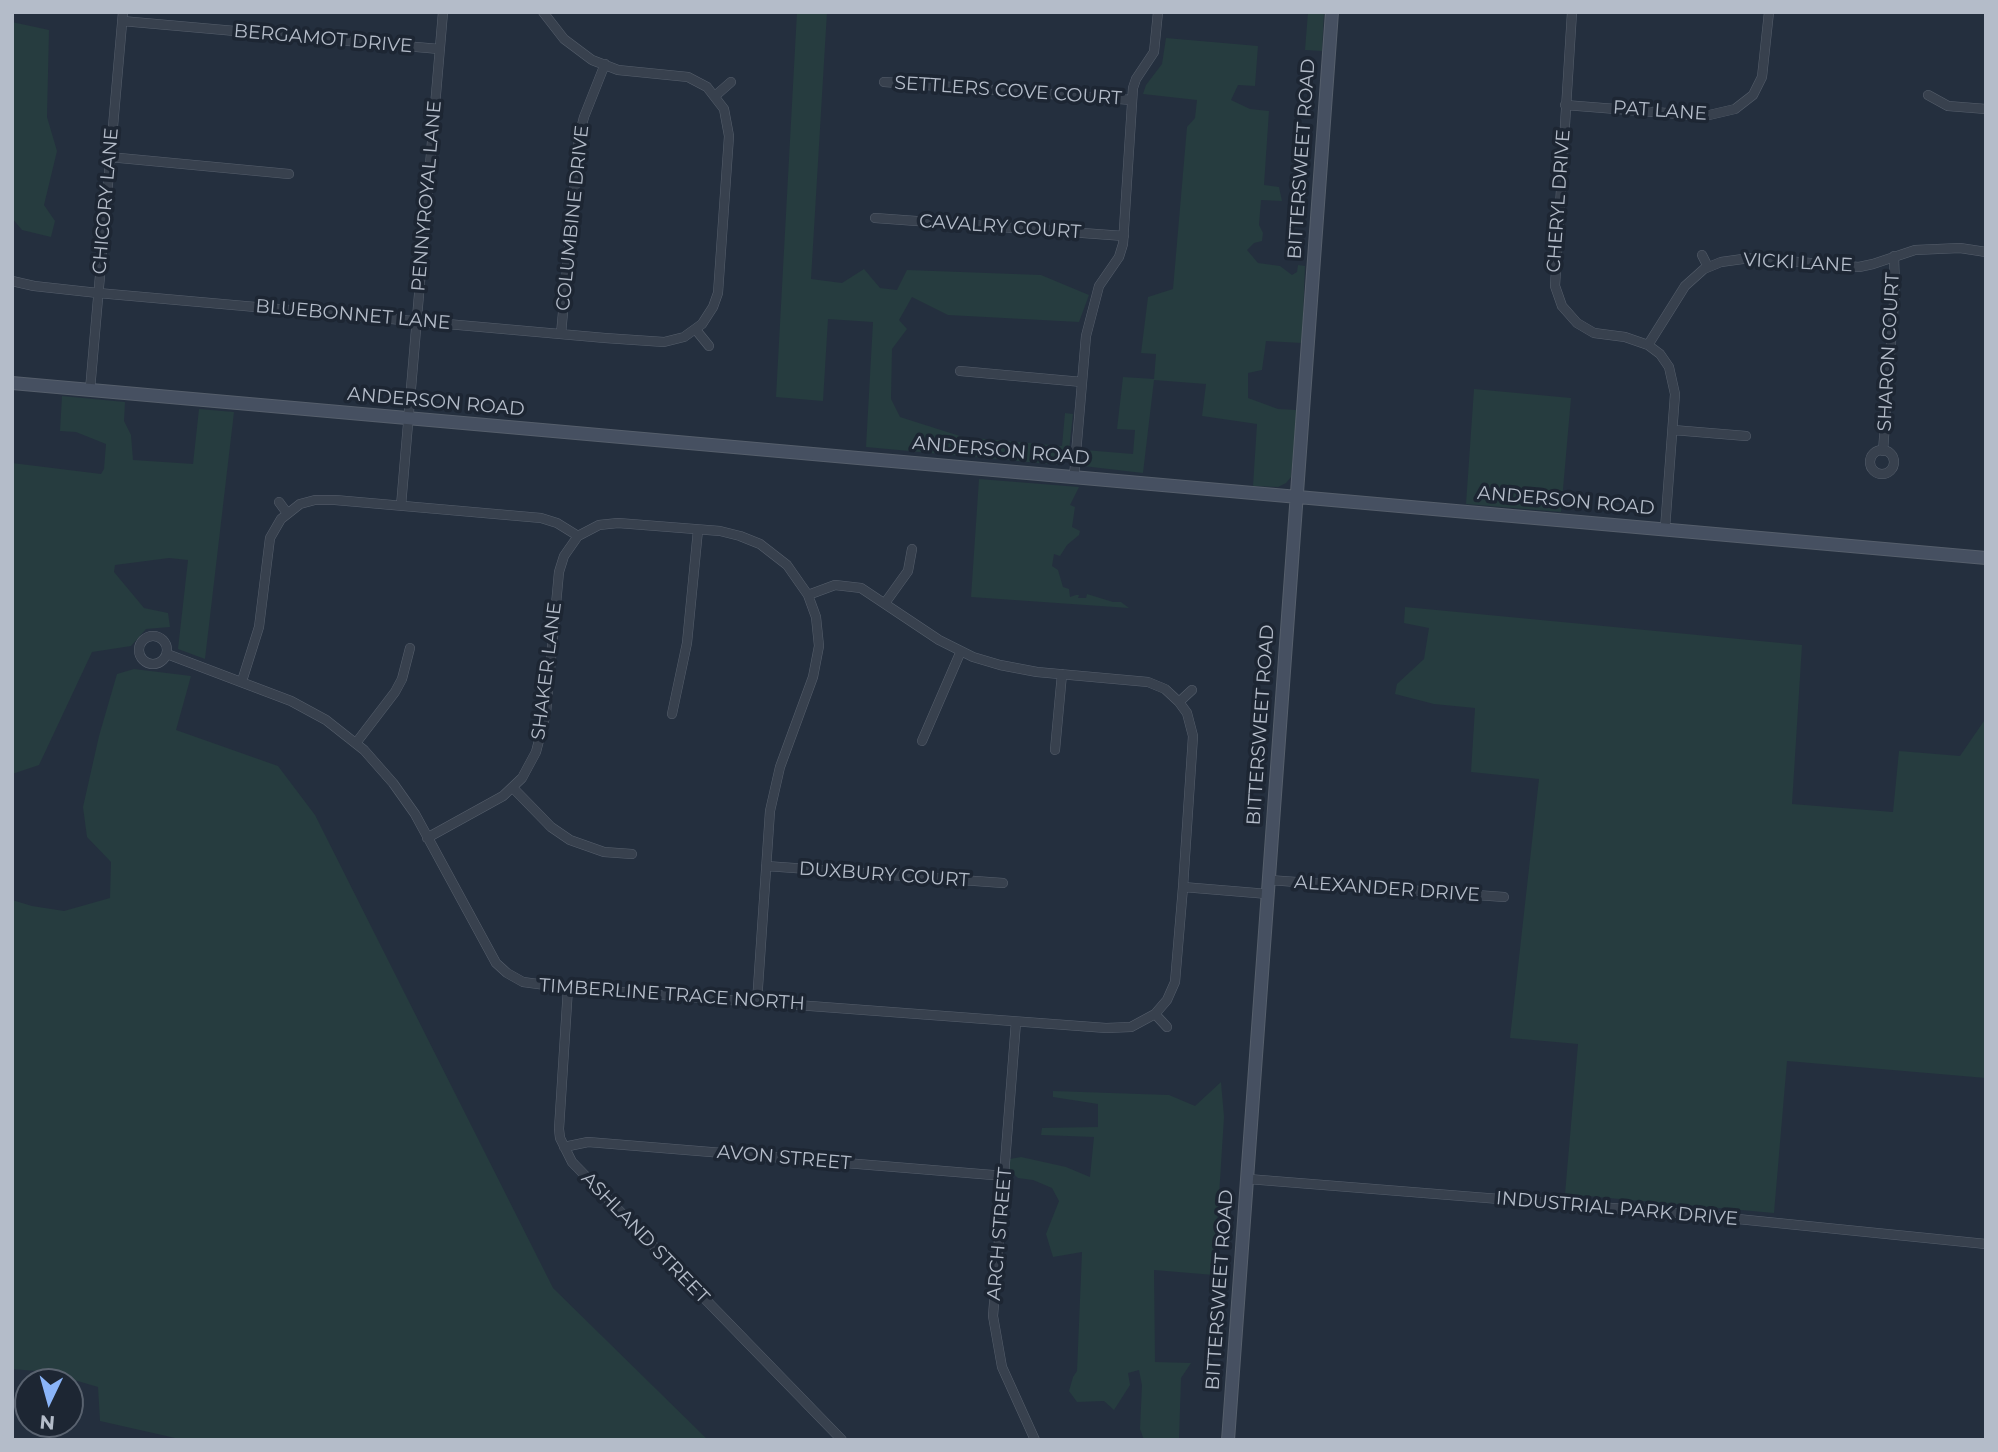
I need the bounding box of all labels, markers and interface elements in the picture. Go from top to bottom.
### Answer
street label: BERGAMOT DRIVE [233,20,413,58]
street label: BITTERSWEET ROAD [1284,58,1320,260]
street label: SETTLERS COVE COURT [894,72,1122,110]
street label: PAT LANE [1612,96,1708,126]
street label: PENNYROYAL LANE [407,100,447,292]
street label: COLUMBINE DRIVE [552,124,594,312]
street label: CHICORY LANE [88,127,124,275]
street label: CHERYL DRIVE [1543,129,1575,273]
street label: CAVALRY COURT [918,210,1082,244]
street label: VICKI LANE [1743,249,1853,277]
street label: SHARON COURT [1873,272,1905,432]
street label: BLUEBONNET LANE [254,295,452,335]
street label: ANDERSON ROAD [346,383,526,421]
street label: ANDERSON ROAD [911,432,1091,470]
street label: ANDERSON ROAD [1476,482,1656,520]
street label: SHAKER LANE [527,601,567,741]
street label: BITTERSWEET ROAD [1243,624,1279,826]
street label: DUXBURY COURT [798,858,970,892]
street label: ALEXANDER DRIVE [1293,871,1481,907]
street label: TIMBERLINE TRACE NORTH [538,974,806,1016]
street label: AVON STREET [716,1141,852,1175]
street label: ARCH STREET [983,1166,1017,1302]
street label: ASHLAND STREET [576,1167,714,1309]
street label: INDUSTRIAL PARK DRIVE [1495,1187,1739,1231]
street label: BITTERSWEET ROAD [1202,1189,1238,1391]
north arrow [14,1368,84,1438]
text: N [39,1410,56,1435]

